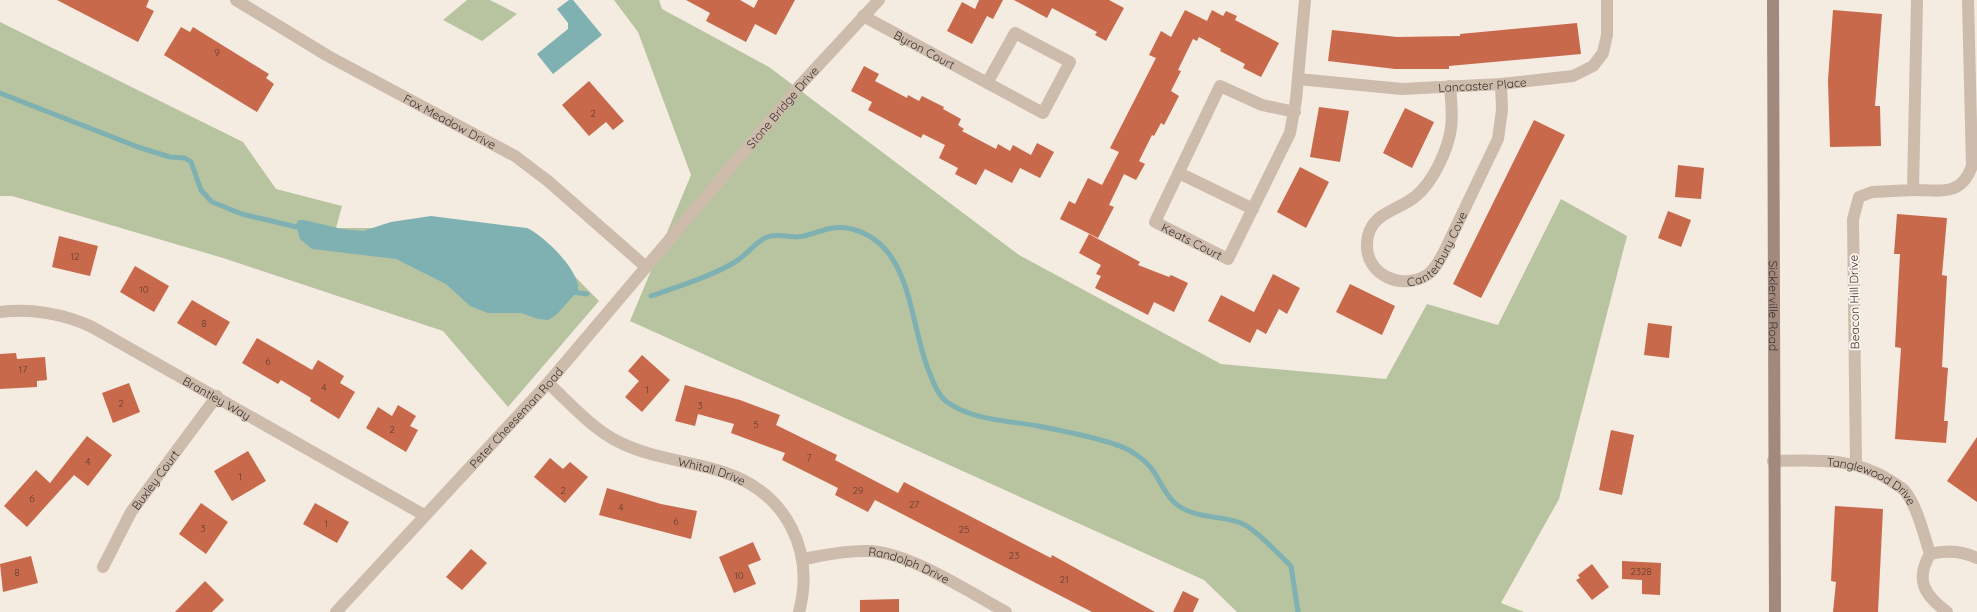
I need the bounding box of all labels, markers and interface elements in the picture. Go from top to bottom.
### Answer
street label: Byron Court [892,27,958,72]
house number: 9 [214,46,220,59]
street label: Stone Bridge Drive [743,63,822,151]
street label: Lancaster Place [1438,74,1528,95]
street label: Fox Meadow Drive [401,90,499,152]
house number: 2 [590,107,596,120]
street label: Canterbury Cove [1406,209,1470,289]
street label: Keats Court [1159,219,1225,262]
house number: 12 [70,250,80,263]
street label: Beacon Hill Drive [1846,254,1862,349]
street label: Sicklerville Road [1766,261,1782,351]
house number: 10 [139,283,149,296]
house number: 8 [201,317,207,330]
house number: 6 [265,355,271,368]
house number: 17 [19,363,27,376]
street label: Peter Cheeseman Road [466,364,566,471]
street label: Brantley Way [180,373,254,423]
house number: 4 [321,381,327,394]
house number: 1 [645,383,649,396]
house number: 2 [118,397,124,410]
house number: 3 [697,399,703,412]
house number: 5 [753,418,759,431]
house number: 2 [389,423,395,436]
street label: Buxley Court [128,447,182,512]
house number: 7 [806,451,812,464]
street label: Whitall Drive [677,453,749,488]
street label: Tanglewood Drive [1826,453,1920,508]
house number: 4 [85,455,91,468]
house number: 1 [238,470,242,483]
house number: 2 [560,484,566,497]
house number: 29 [852,484,864,497]
house number: 6 [29,492,35,505]
house number: 27 [909,498,919,511]
house number: 4 [618,501,624,514]
house number: 6 [673,515,679,528]
house number: 1 [324,517,328,530]
house number: 3 [200,522,206,535]
house number: 25 [959,523,970,536]
street label: Randolph Drive [868,543,952,586]
house number: 23 [1009,549,1019,562]
house number: 2328 [1630,565,1652,578]
house number: 8 [14,566,20,579]
house number: 10 [734,569,744,582]
house number: 21 [1059,573,1069,586]

